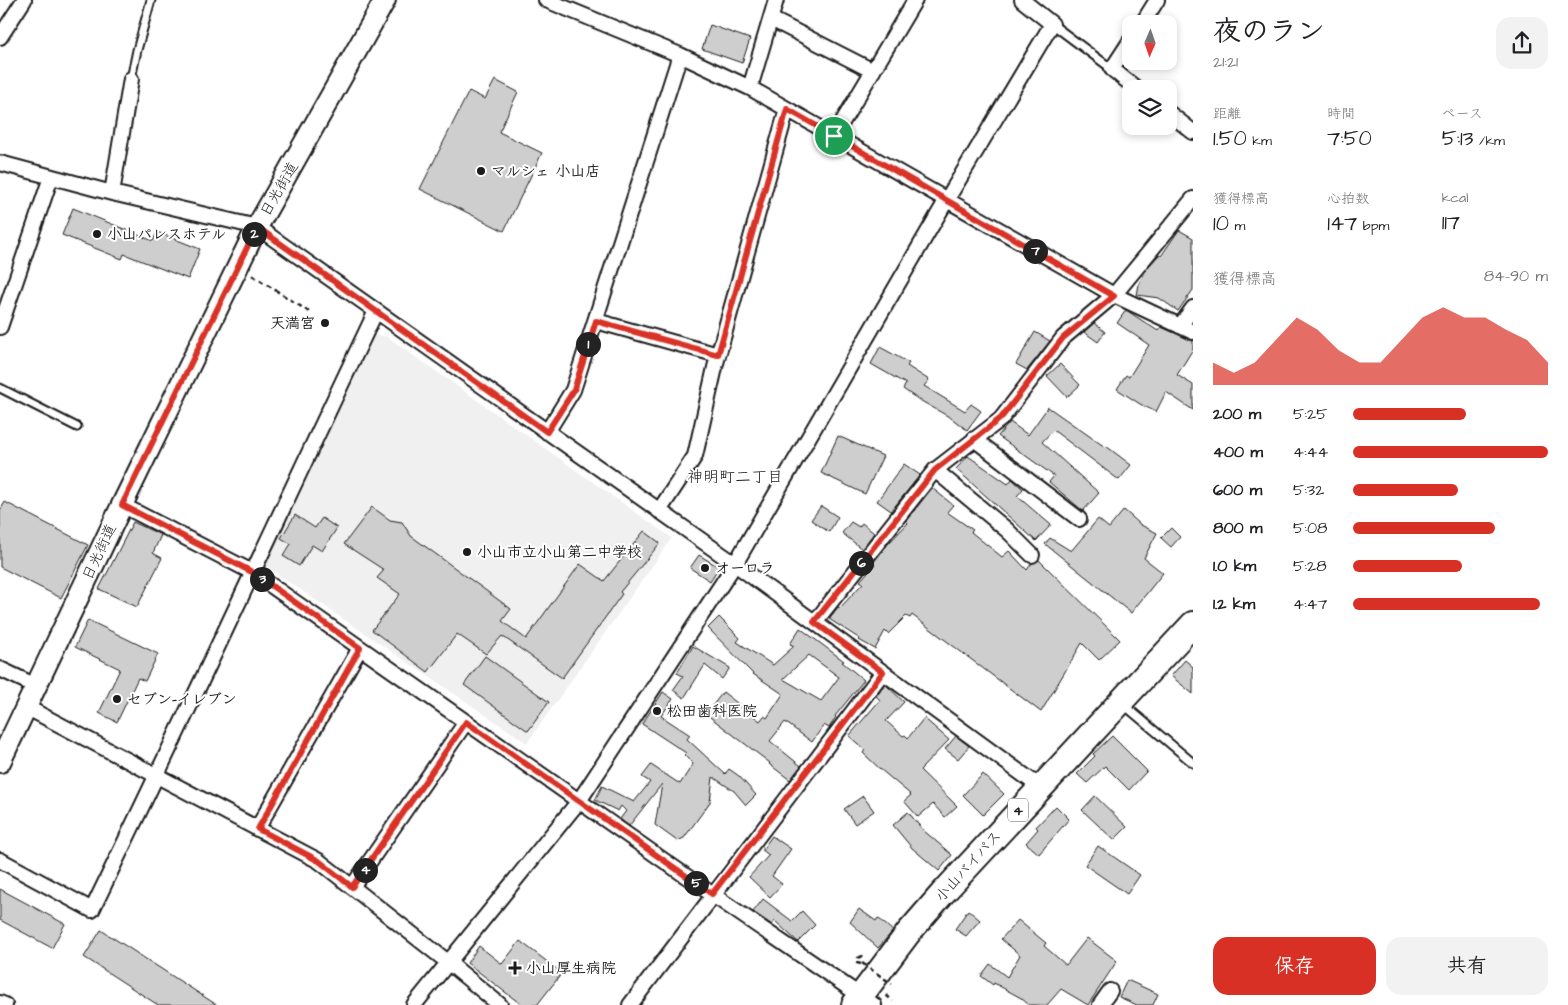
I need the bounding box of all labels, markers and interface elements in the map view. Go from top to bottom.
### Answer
text: 夜のラン [1213,12,1325,51]
north arrow [1122,15,1178,70]
map controls [1122,15,1177,135]
button: share [1496,17,1548,69]
text: 21:21 [1213,51,1238,73]
button: layers [1122,80,1177,135]
text: 距離 [1213,104,1241,124]
text: 時間 [1327,104,1355,124]
text: ペース [1442,104,1483,124]
pin [813,115,855,157]
icon: arrive [820,122,848,150]
text: 1.50 [1213,124,1247,153]
text: 7:50 [1327,124,1372,153]
text: 5:13 [1442,124,1473,153]
text: km [1247,131,1272,151]
text: /km [1473,131,1505,151]
street label: 日光街道 [255,158,304,220]
place label: マルシェ 小山店 [491,161,601,182]
marker: マルシェ 小山店 [475,165,487,177]
text: kcal [1442,188,1468,208]
text: 獲得標高 [1213,189,1269,209]
text: 心拍数 [1327,189,1369,209]
text: 117 [1442,208,1460,237]
text: 10 [1213,209,1229,238]
text: 147 [1327,209,1357,238]
text: m [1229,216,1245,236]
text: bpm [1357,216,1389,236]
pin: 2 [242,222,266,246]
place label: 小山パレスホテル [107,224,226,245]
text: 2 [250,224,259,244]
marker: 小山パレスホテル [91,228,103,240]
pin: 7 [1022,238,1048,264]
text: 7 [1031,241,1040,261]
text: 84–90 m [1484,265,1548,287]
text: 獲得標高 [1213,268,1277,290]
place label: 天満宮 [270,313,315,334]
marker: 天満宮 [319,317,331,329]
pin: 1 [576,332,600,356]
text: 1 [588,334,589,354]
text: 200 m [1213,403,1261,425]
text: 5:25 [1293,403,1327,425]
text: 400 m [1213,441,1263,463]
text: 4:44 [1293,441,1328,463]
district label: 神明町二丁目 [687,466,783,488]
text: 600 m [1213,479,1262,501]
text: 5:32 [1293,479,1324,501]
text: 800 m [1213,517,1262,539]
text: 5:08 [1293,517,1327,539]
street label: 日光街道 [77,521,122,584]
place label: 小山市立小山第二中学校 [477,542,642,563]
marker: 小山市立小山第二中学校 [461,546,473,558]
pin: 6 [848,550,874,576]
text: 6 [857,553,866,573]
text: 1.0 km [1213,555,1256,577]
text: 5:28 [1293,555,1327,577]
place label: オーロラ [715,558,774,579]
marker: オーロラ [699,562,711,574]
pin: 3 [250,566,274,592]
text: 3 [259,569,266,589]
text: 1.2 km [1213,593,1255,615]
text: 4:47 [1293,593,1327,615]
place label: セブン-イレブン [127,689,237,710]
marker: セブン-イレブン [111,693,123,705]
place label: 松田歯科医院 [667,701,757,722]
marker: 松田歯科医院 [651,705,663,717]
road number: 4 [1008,798,1028,822]
street label: 小山バイパス [931,826,1006,907]
pin: 4 [352,858,378,882]
text: 4 [361,860,370,880]
pin: 5 [684,870,708,896]
text: 5 [692,873,701,893]
button: 保存 [1213,937,1376,995]
button: 共有 [1386,937,1548,995]
place label: 小山厚生病院 [526,958,616,979]
marker: 小山厚生病院 [508,961,522,975]

